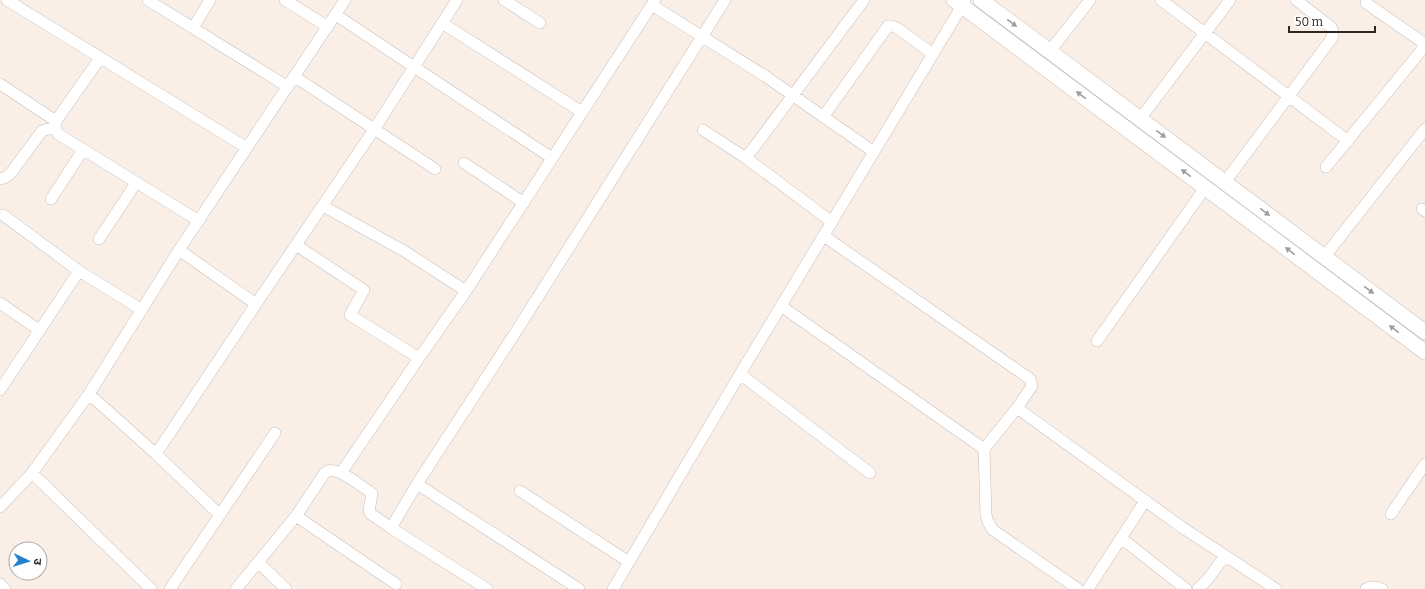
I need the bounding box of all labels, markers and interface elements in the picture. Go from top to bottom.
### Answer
scale bar [1289,8,1375,34]
text: 50 m [1295,15,1324,29]
one-way arrow [1006,19,1017,27]
one-way arrow [1076,91,1087,99]
one-way arrow [1156,130,1167,138]
one-way arrow [1180,169,1191,177]
one-way arrow [1260,208,1271,216]
one-way arrow [1284,247,1295,255]
one-way arrow [1364,286,1375,294]
one-way arrow [1388,325,1399,333]
north arrow [8,541,48,581]
text: उ [31,558,44,566]

